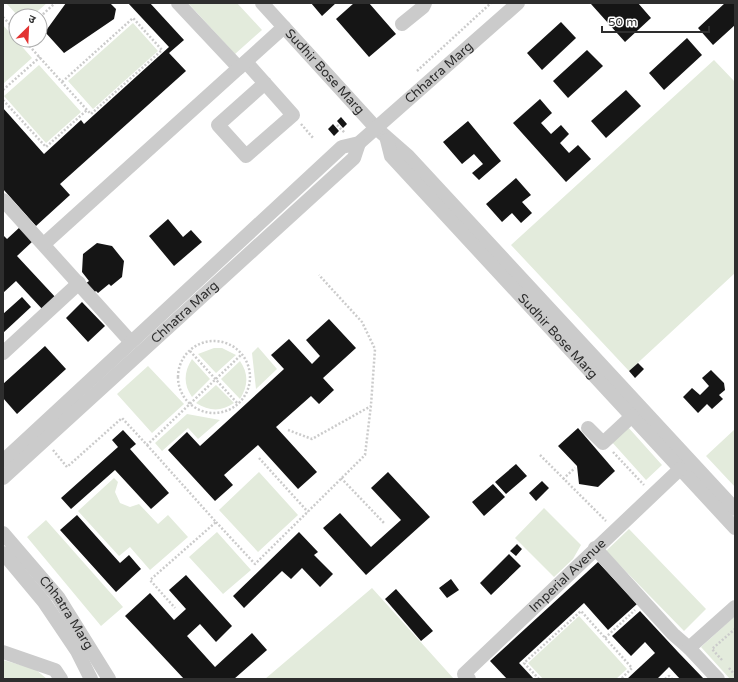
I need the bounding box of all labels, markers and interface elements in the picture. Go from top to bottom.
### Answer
north arrow [8,8,48,48]
scale bar [602,8,709,34]
text: उ [26,12,38,27]
text: 50 m [608,15,637,29]
street label: Sudhir Bose Marg [282,26,368,118]
street label: Chhatra Marg [401,38,476,107]
street label: Chhatra Marg [148,278,222,347]
street label: Sudhir Bose Marg [514,290,601,382]
street label: Imperial Avenue [526,535,609,616]
street label: Chhatra Marg [36,573,97,653]

